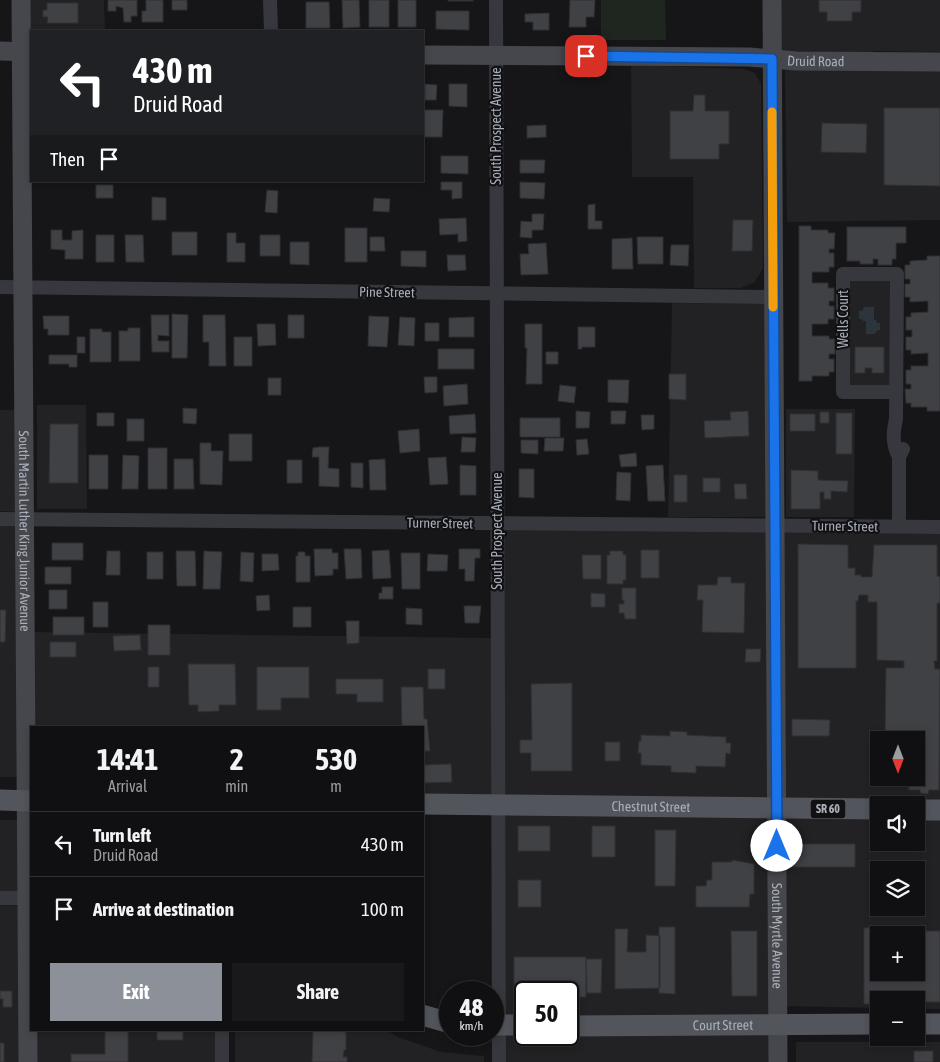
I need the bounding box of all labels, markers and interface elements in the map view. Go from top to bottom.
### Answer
pin [565,35,607,77]
icon: arrive [572,42,600,70]
icon: left [50,50,115,115]
text: 430 m [133,50,212,90]
street label: Druid Road [787,52,845,69]
street label: South Prospect Avenue [488,67,504,185]
text: Druid Road [133,91,223,117]
icon: arrive [95,145,123,173]
text: Then [50,148,85,170]
street label: Pine Street [359,284,415,300]
street label: Wells Court [835,290,851,348]
street label: South Martin Luther King Junior Avenue [16,430,33,632]
street label: South Prospect Avenue [489,472,505,590]
street label: Turner Street [407,514,473,532]
street label: Turner Street [812,517,878,535]
north arrow [870,731,925,786]
map controls [870,731,925,1046]
text: 14:41 [97,742,158,776]
text: 2 [230,742,244,776]
text: 530 [315,742,357,776]
text: Arrival [108,777,147,795]
text: min [225,777,248,795]
text: m [330,777,342,795]
button: sound [870,796,925,851]
street label: Chestnut Street [612,798,690,815]
road number: SR 60 [810,800,846,819]
position arrow [750,819,802,871]
text: Turn left [93,824,151,846]
icon: left [50,830,78,858]
text: 430 m [361,833,404,855]
text: Druid Road [93,846,158,864]
button: layers [870,861,925,916]
street label: South Myrtle Avenue [769,883,786,989]
icon: arrive [50,895,78,923]
text: Arrive at destination [93,898,234,920]
text: 100 m [361,898,404,920]
button: + [870,926,925,981]
button: Exit [50,963,222,1021]
button: Share [232,963,404,1021]
speed limit sign: 50 [514,981,579,1046]
button: − [870,991,925,1046]
text: 48 [460,993,483,1021]
street label: Court Street [693,1017,753,1033]
text: km/h [460,1019,483,1033]

